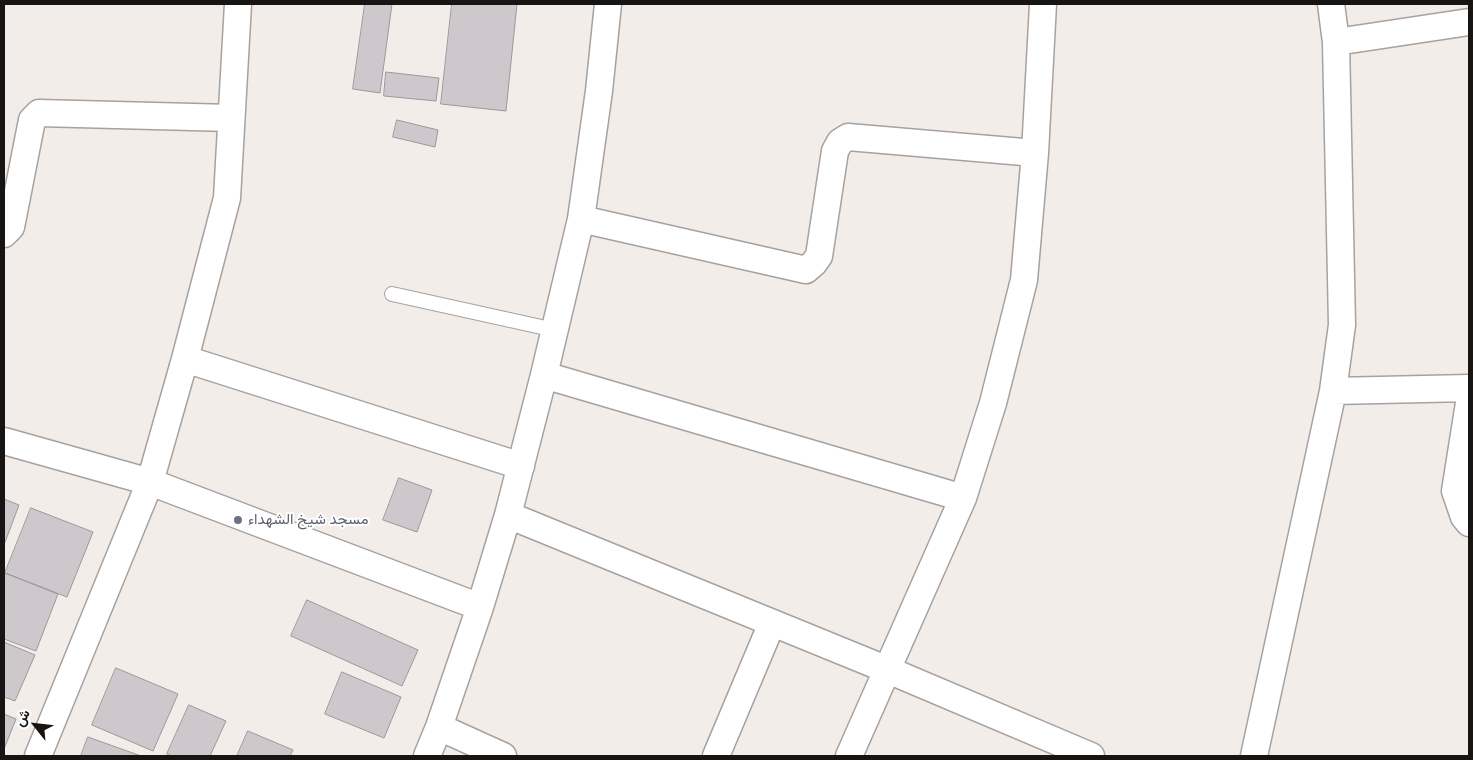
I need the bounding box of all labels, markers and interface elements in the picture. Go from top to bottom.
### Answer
place label: مسجد شيخ الشهداء [248,511,368,529]
marker: مسجد شيخ الشهداء [232,514,244,526]
north arrow [10,700,60,750]
text: ش [10,706,34,729]

